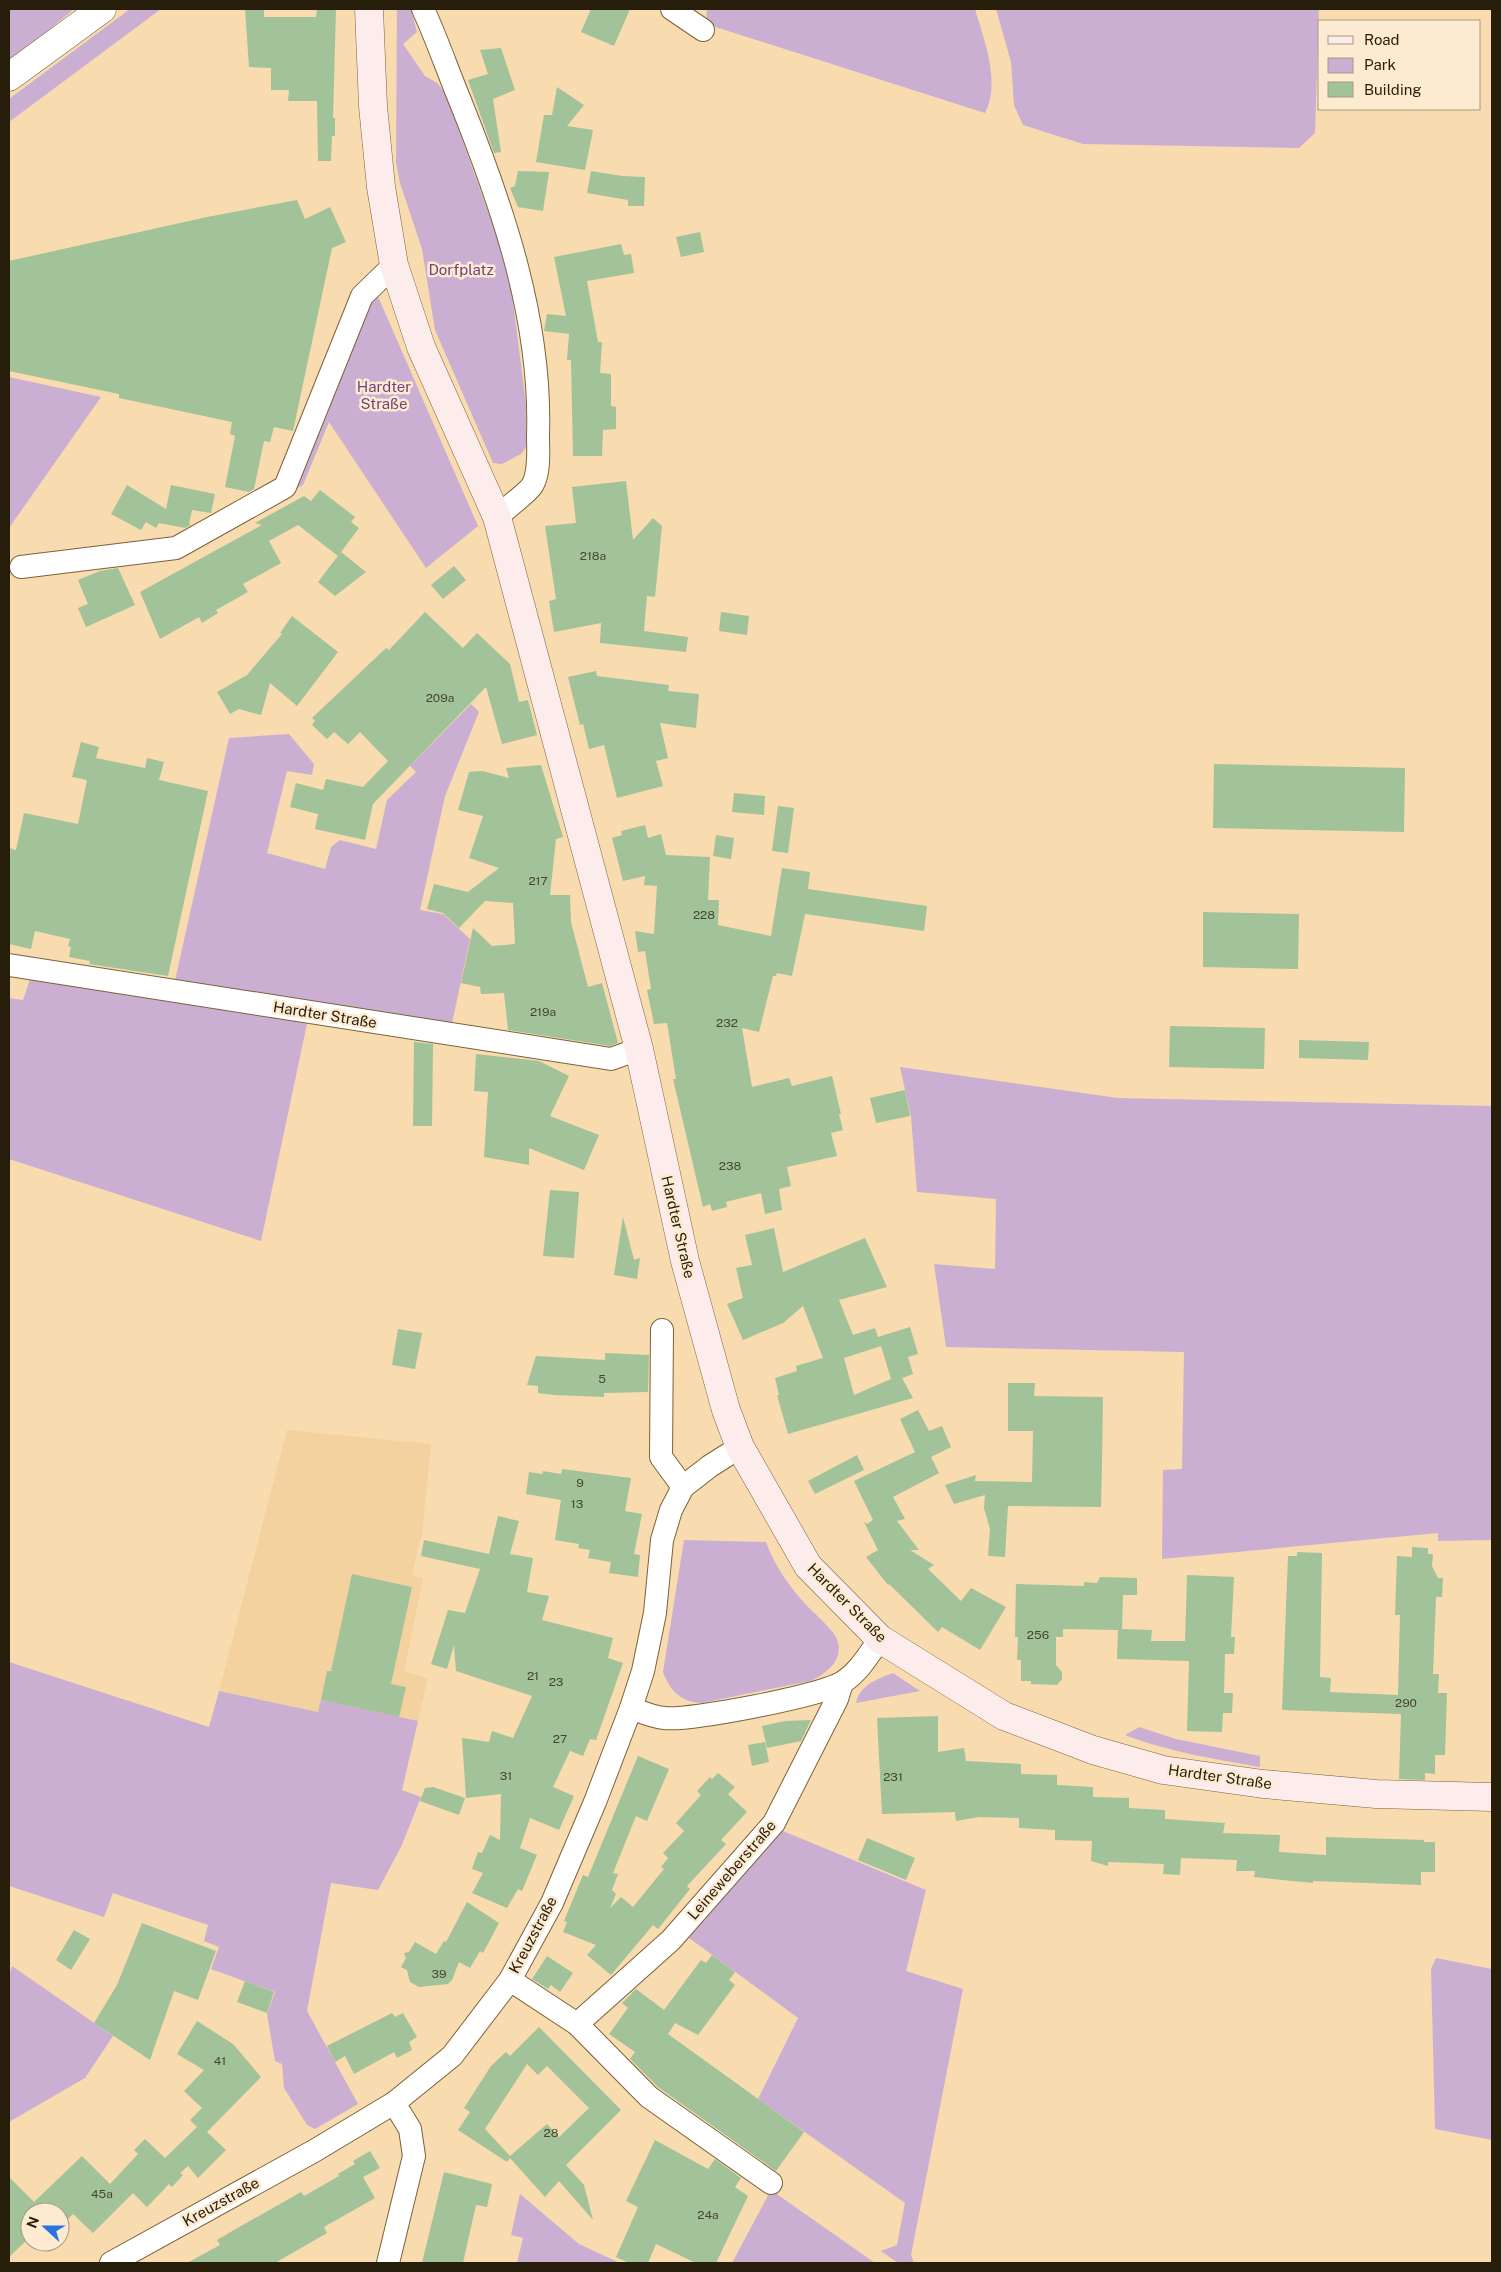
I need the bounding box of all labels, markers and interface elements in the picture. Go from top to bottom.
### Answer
legend [1318,20,1481,110]
text: Road [1364,31,1400,48]
text: Park [1364,56,1396,73]
text: Building [1364,81,1422,98]
park label: Dorfplatz [428,261,494,278]
park label: Hardter Straße [357,378,411,412]
house number: 218a [580,549,606,563]
house number: 209a [426,691,454,705]
house number: 217 [528,874,548,888]
house number: 228 [693,908,715,922]
street label: Hardter Straße [272,998,378,1031]
house number: 219a [530,1005,556,1019]
house number: 232 [716,1016,738,1030]
house number: 238 [719,1159,741,1173]
street label: Hardter Straße [658,1174,699,1280]
house number: 5 [598,1372,606,1386]
house number: 9 [576,1476,584,1490]
house number: 13 [571,1497,583,1511]
street label: Hardter Straße [804,1560,890,1646]
house number: 256 [1027,1628,1049,1642]
house number: 21 [527,1669,539,1683]
house number: 23 [549,1675,563,1689]
house number: 290 [1395,1696,1417,1710]
house number: 27 [553,1732,567,1746]
street label: Hardter Straße [1167,1761,1273,1792]
house number: 31 [500,1769,512,1783]
house number: 231 [883,1770,903,1784]
street label: Leineweberstraße [684,1817,779,1923]
street label: Kreuzstraße [505,1893,560,1976]
house number: 39 [432,1967,446,1981]
house number: 41 [214,2054,226,2068]
house number: 28 [544,2126,559,2140]
street label: Kreuzstraße [180,2174,262,2230]
house number: 45a [91,2187,113,2201]
north arrow [20,2202,70,2252]
house number: 24a [697,2208,719,2222]
text: N [23,2214,42,2230]

